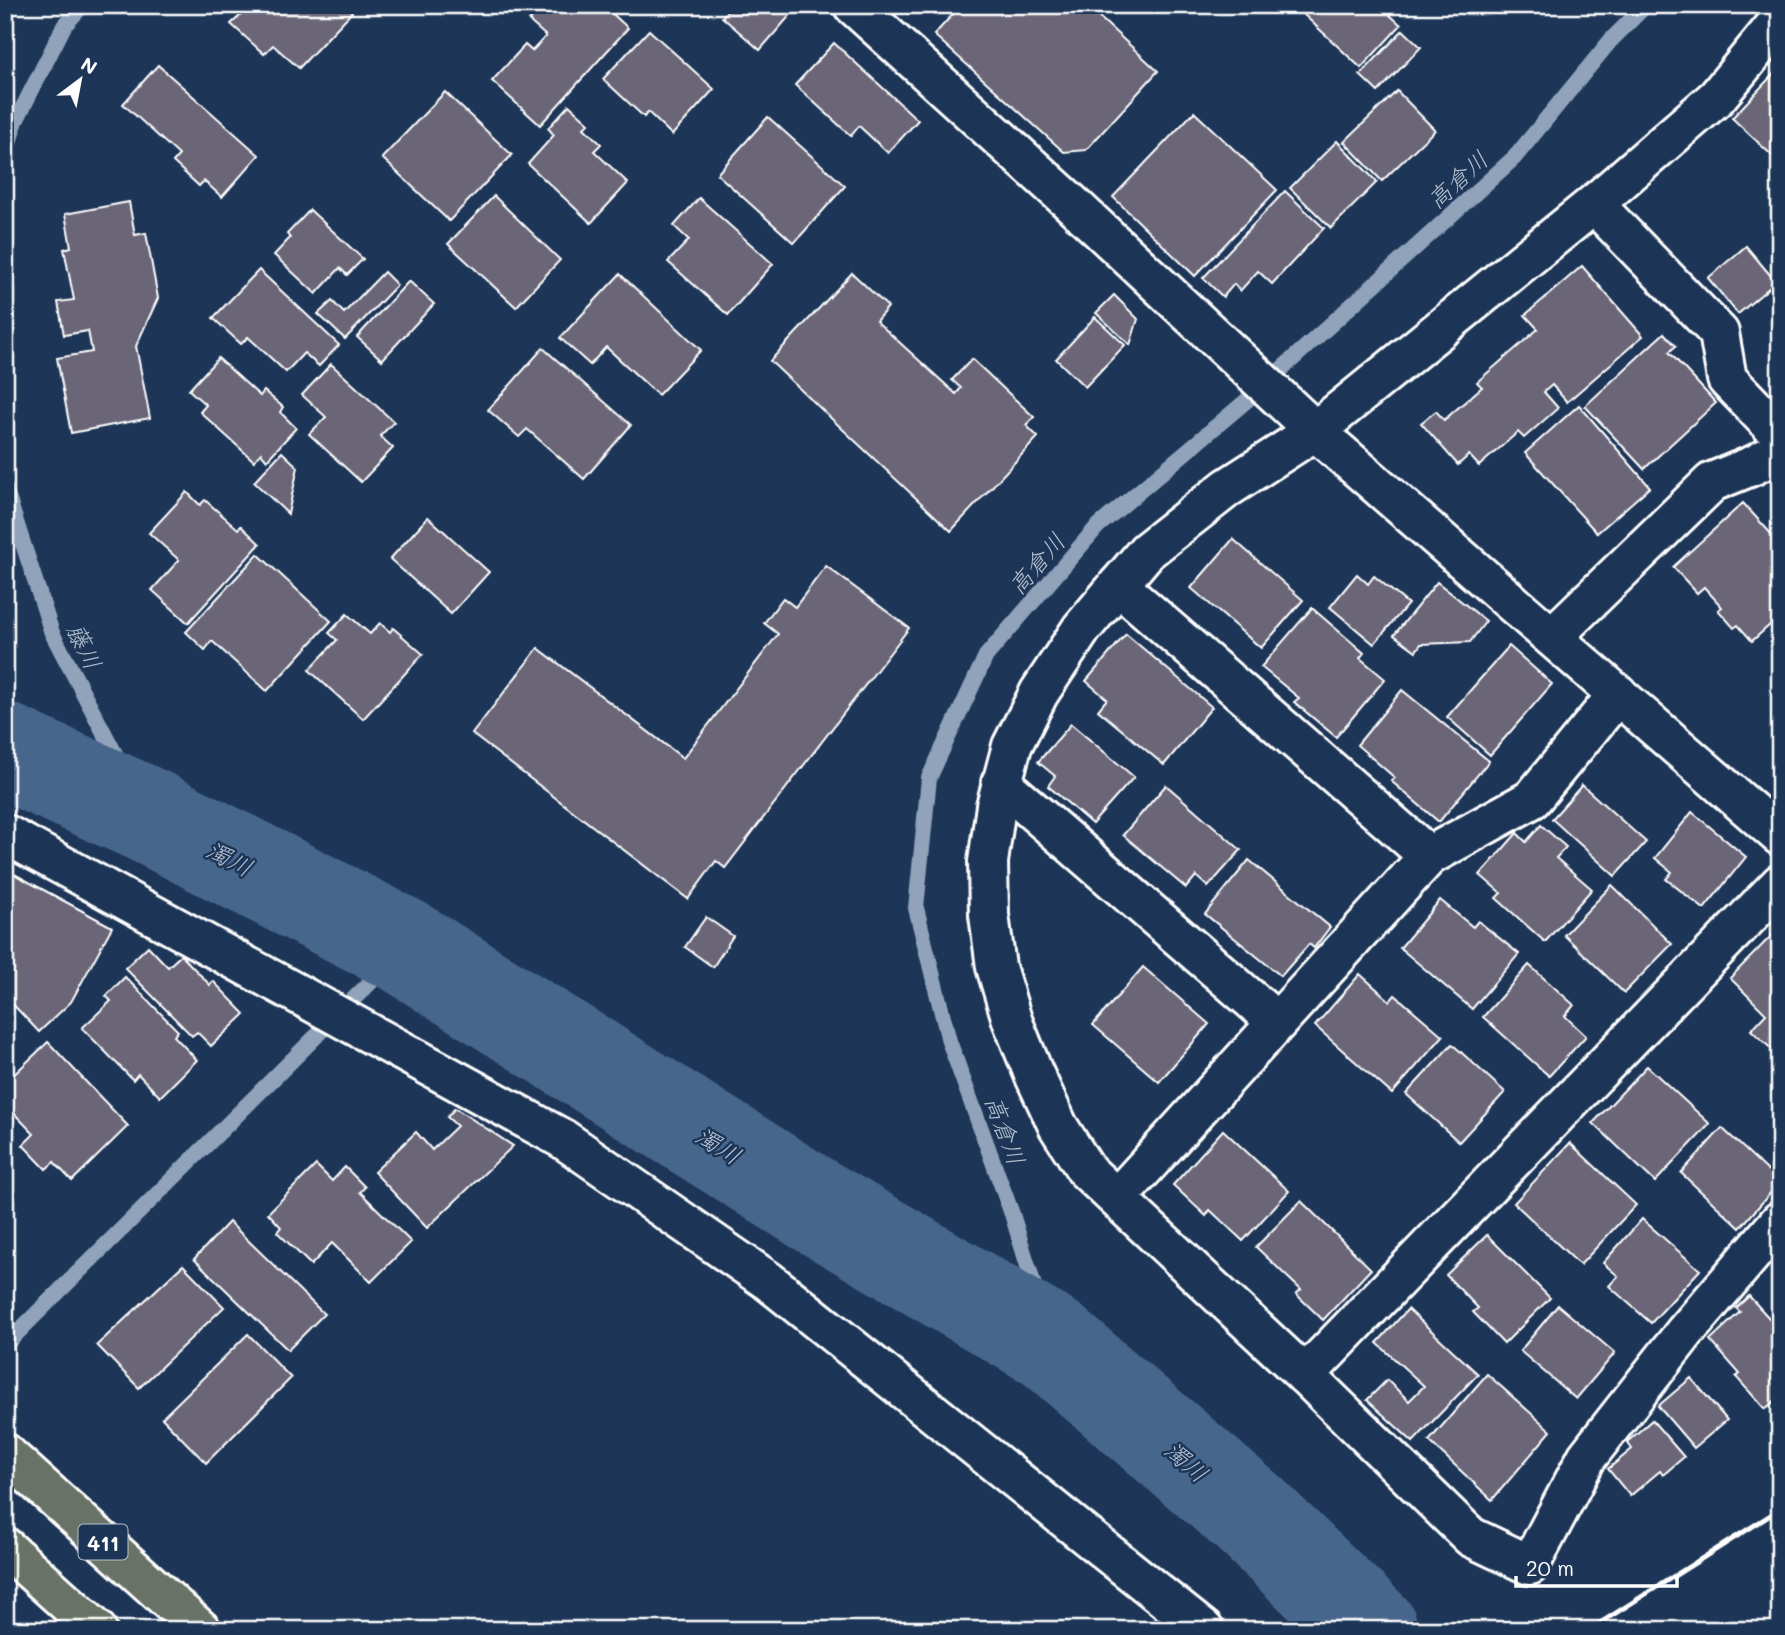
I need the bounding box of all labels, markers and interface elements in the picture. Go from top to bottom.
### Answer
north arrow [46,46,116,116]
text: N [77,51,102,80]
water label: 高倉川 [1420,143,1494,215]
water label: 高倉川 [1001,526,1071,600]
water label: 藤川 [61,618,109,674]
water label: 濁川 [202,833,258,883]
water label: 高倉川 [979,1091,1033,1169]
water label: 濁川 [690,1119,748,1171]
water label: 濁川 [1159,1434,1215,1488]
road number: 411 [78,1524,128,1560]
scale bar [1516,1544,1676,1588]
text: 20 m [1526,1554,1574,1581]

